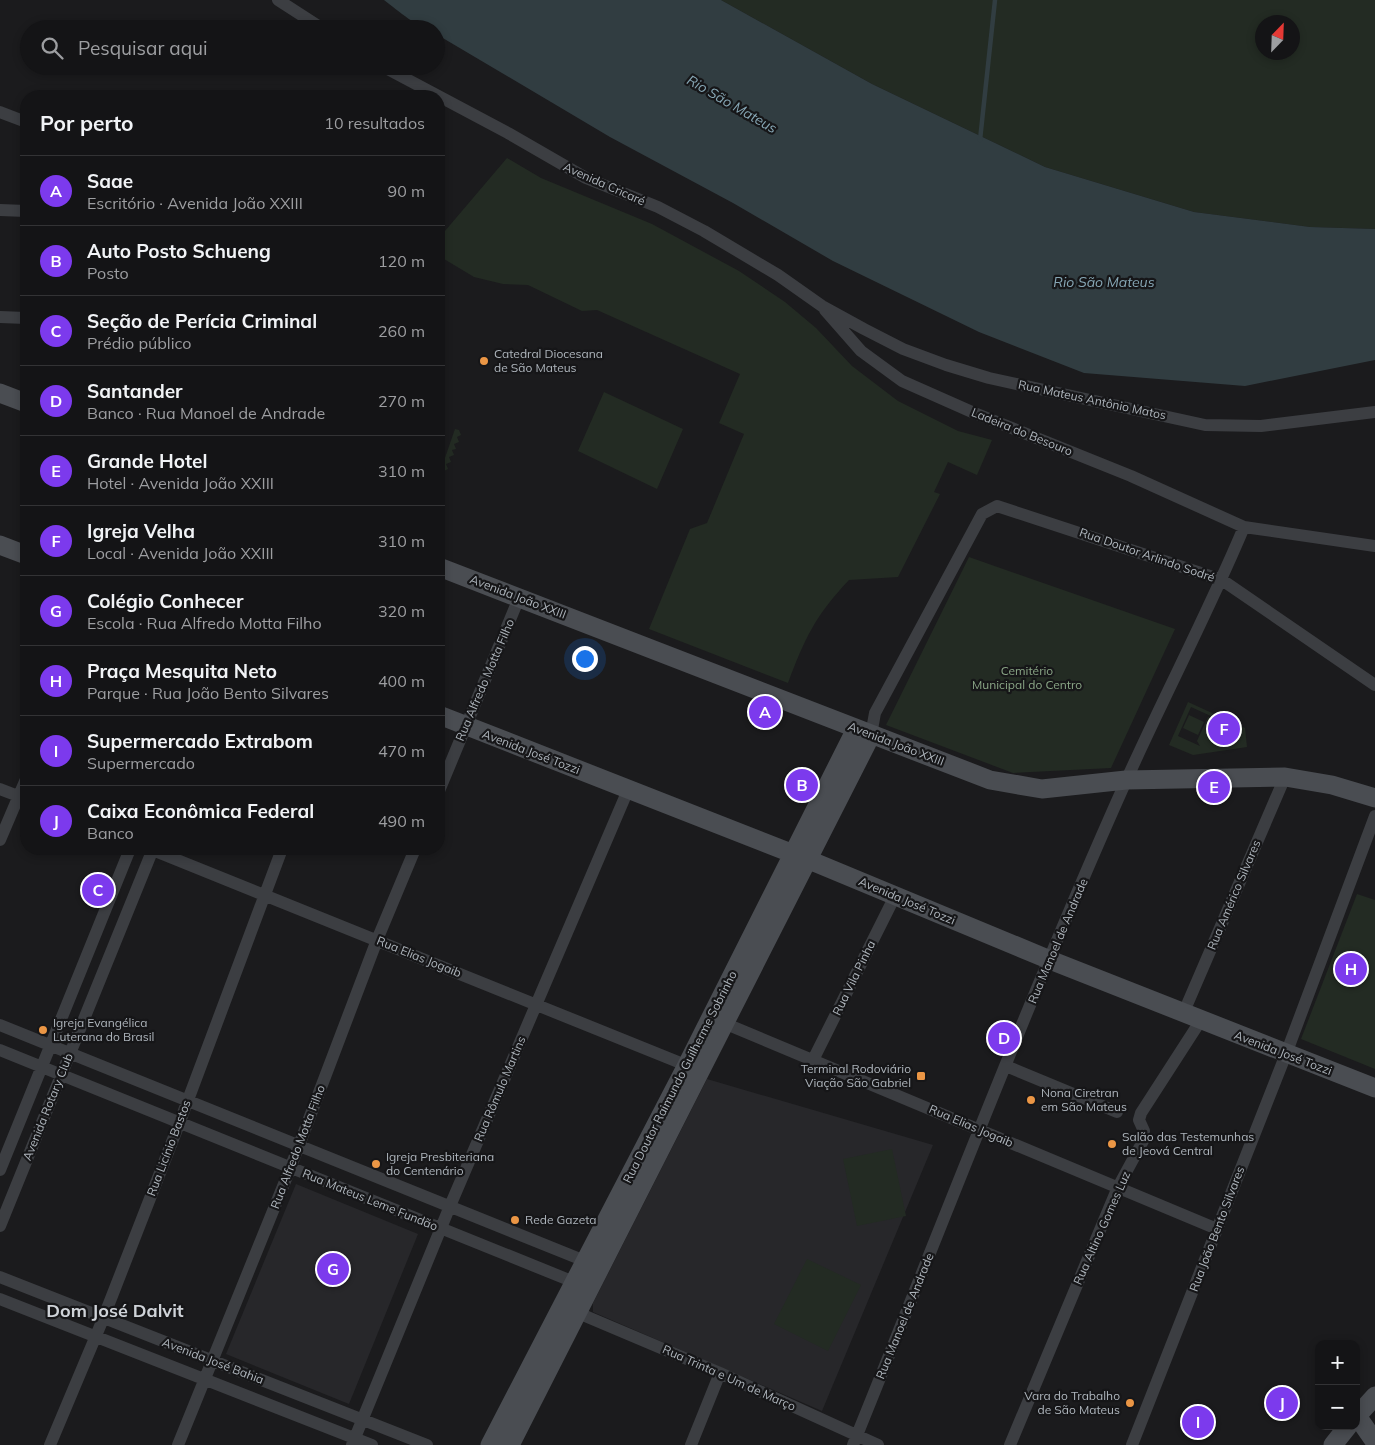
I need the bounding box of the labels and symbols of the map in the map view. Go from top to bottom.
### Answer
north arrow [1255,15,1300,60]
water label: Rio São Mateus [684,71,780,137]
street label: Avenida Cricaré [561,159,647,208]
water label: Rio São Mateus [1053,273,1155,291]
place label: Catedral Diocesana de São Mateus [494,346,603,375]
marker: Catedral Diocesana de São Mateus [478,355,490,367]
street label: Rua Mateus Antônio Matos [1017,376,1168,423]
street label: Ladeira do Besouro [969,404,1075,459]
street label: Rua Doutor Arlindo Sodré [1077,524,1217,585]
street label: Avenida João XXIII [468,571,568,622]
street label: Rua Alfredo Motta Filho [452,616,517,743]
your location [572,646,598,672]
park label: Cemitério Municipal do Centro [972,663,1082,692]
pin: A [749,693,781,731]
pin: F [1208,710,1240,748]
street label: Avenida João XXIII [846,718,946,769]
street label: Avenida José Tozzi [480,726,582,777]
pin: B [786,766,818,804]
pin: E [1198,768,1230,806]
street label: Rua Américo Silvares [1204,838,1263,952]
pin: C [82,871,114,909]
street label: Avenida José Tozzi [857,873,958,928]
street label: Rua Manoel de Andrade [1024,876,1091,1006]
street label: Rua Elias Jogaib [375,933,464,980]
street label: Rua Vila Pinha [829,938,878,1018]
pin: H [1335,950,1367,988]
street label: Rua Doutor Raimundo Guilherme Sobrinho [619,968,740,1185]
place label: Igreja Evangélica Luterana do Brasil [53,1015,154,1044]
pin: D [988,1019,1020,1057]
marker: Igreja Evangélica Luterana do Brasil [37,1024,49,1036]
street label: Avenida José Tozzi [1232,1027,1334,1078]
street label: Rua Rômulo Martins [471,1034,529,1144]
street label: Avenida Rotary Club [19,1051,76,1163]
place label: Terminal Rodoviário Viação São Gabriel [801,1061,911,1090]
marker: Terminal Rodoviário Viação São Gabriel [915,1070,927,1082]
street label: Rua Alfredo Motta Filho [267,1083,328,1211]
place label: Nona Ciretran em São Mateus [1041,1085,1127,1114]
marker: Nona Ciretran em São Mateus [1025,1094,1037,1106]
street label: Rua Licínio Bastos [143,1098,194,1198]
street label: Rua Elias Jogaib [927,1101,1016,1150]
place label: Salão das Testemunhas de Jeová Central [1122,1129,1254,1158]
marker: Salão das Testemunhas de Jeová Central [1106,1138,1118,1150]
place label: Igreja Presbiteriana do Centenário [386,1149,494,1178]
marker: Igreja Presbiteriana do Centenário [370,1158,382,1170]
street label: Rua João Bento Silvares [1186,1164,1247,1293]
street label: Rua Mateus Leme Fundão [300,1165,440,1234]
street label: Rua Altino Gomes Luz [1070,1169,1133,1287]
place label: Rede Gazeta [525,1212,597,1227]
marker: Rede Gazeta [509,1214,521,1226]
pin: G [317,1250,349,1288]
street label: Rua Manoel de Andrade [872,1251,937,1381]
district label: Dom José Dalvit [46,1299,184,1322]
street label: Avenida José Bahia [160,1334,266,1387]
street label: Rua Trinta e Um de Março [660,1341,798,1414]
pin: J [1266,1384,1298,1422]
place label: Vara do Trabalho de São Mateus [1024,1388,1120,1417]
marker: Vara do Trabalho de São Mateus [1124,1397,1136,1409]
pin: I [1182,1403,1214,1441]

